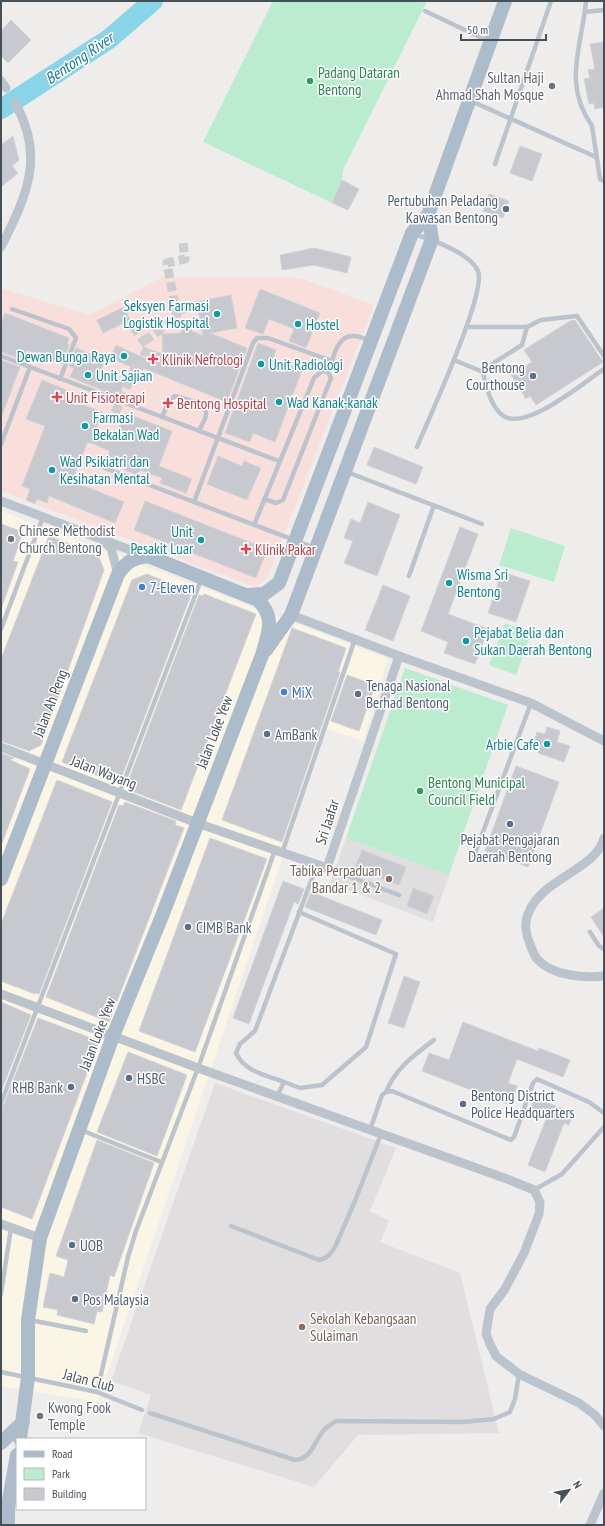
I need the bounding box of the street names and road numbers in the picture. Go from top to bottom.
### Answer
street label: Jalan Ah Peng [28,666,72,740]
street label: Jalan Loke Yew [191,693,237,772]
street label: Jalan Wayang [67,750,140,793]
street label: Sri Jaafar [311,796,344,847]
street label: Jalan Loke Yew [74,995,120,1074]
street label: Jalan Club [60,1364,117,1396]

